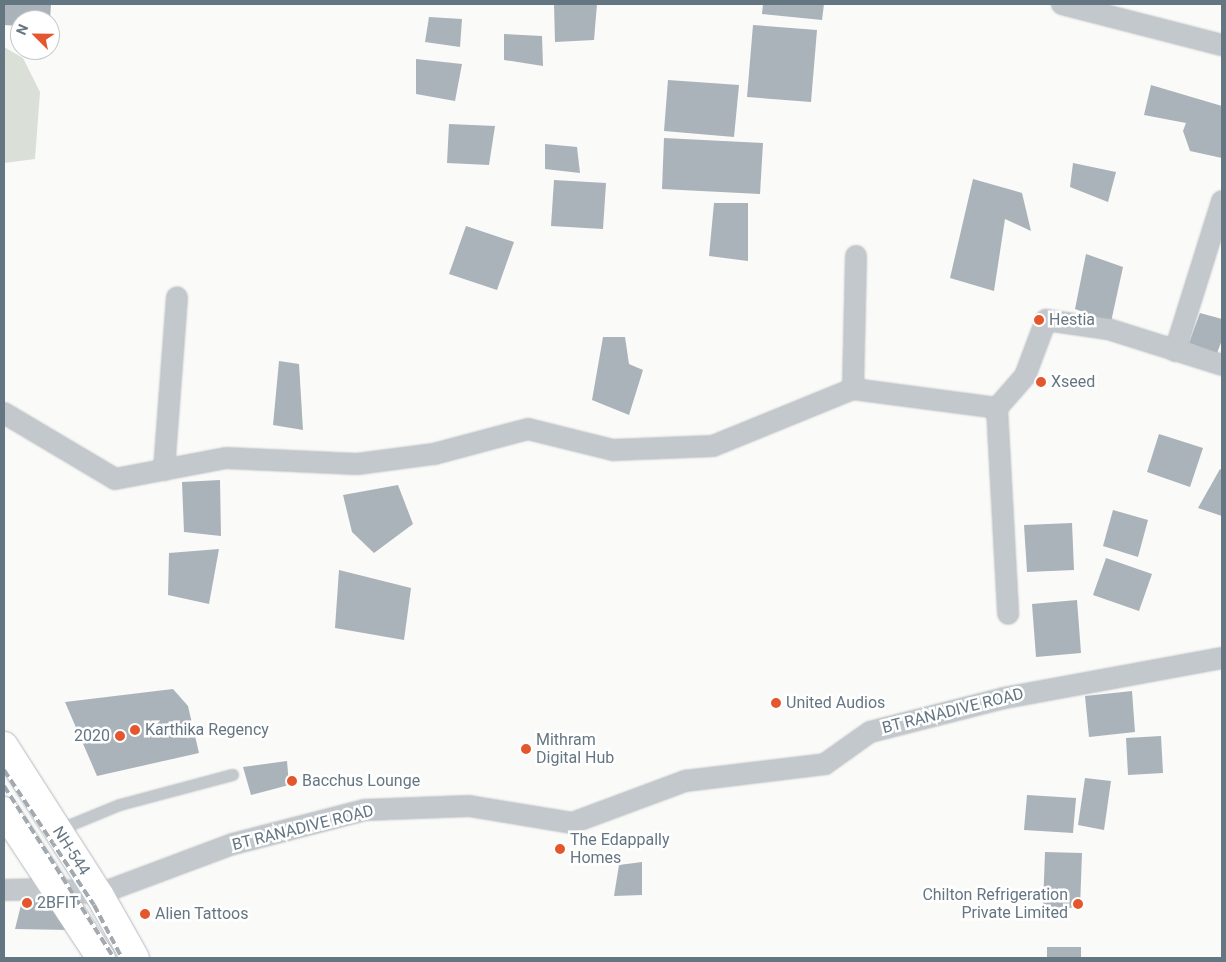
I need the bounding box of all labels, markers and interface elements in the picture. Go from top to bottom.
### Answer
north arrow [10,10,60,60]
text: N [13,22,31,37]
place label: Hestia [1049,310,1095,330]
marker: Hestia [1033,314,1045,326]
place label: Xseed [1051,372,1095,392]
marker: Xseed [1035,376,1047,388]
street label: BT RANADIVE ROAD [880,684,1026,738]
place label: United Audios [786,693,885,713]
marker: United Audios [770,697,782,709]
place label: Karthika Regency [145,720,269,740]
marker: Karthika Regency [129,724,141,736]
place label: 2020 [74,726,110,746]
marker: 2020 [114,730,126,742]
place label: Mithram Digital Hub [536,730,614,768]
marker: Mithram Digital Hub [520,743,532,755]
place label: Bacchus Lounge [302,771,420,791]
marker: Bacchus Lounge [286,775,298,787]
street label: BT RANADIVE ROAD [230,801,376,855]
street label: NH-544 [48,823,94,879]
place label: The Edappally Homes [570,830,670,868]
marker: The Edappally Homes [554,843,566,855]
place label: Chilton Refrigeration Private Limited [922,885,1068,923]
place label: 2BFIT [37,893,78,913]
marker: 2BFIT [21,897,33,909]
marker: Chilton Refrigeration Private Limited [1072,898,1084,910]
place label: Alien Tattoos [155,904,249,924]
marker: Alien Tattoos [139,908,151,920]

